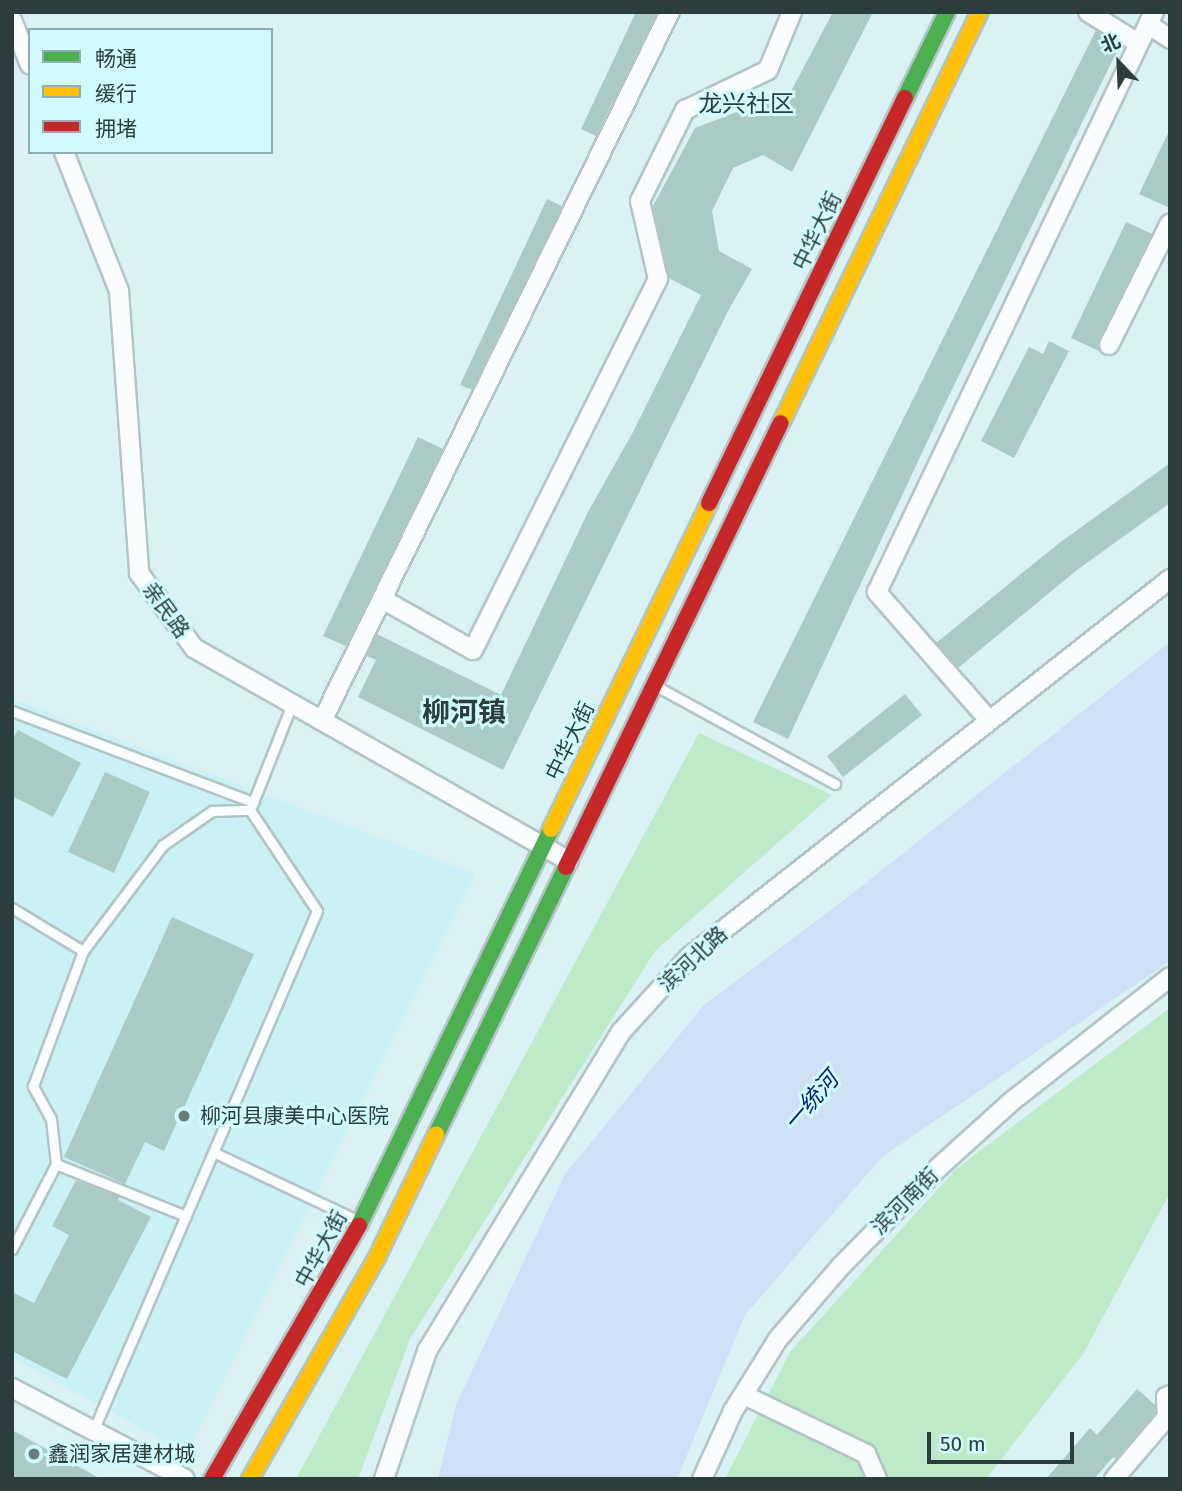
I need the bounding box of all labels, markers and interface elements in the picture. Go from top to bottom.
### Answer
legend [28,28,273,154]
north arrow [1084,28,1154,98]
text: 北 [1097,29,1124,58]
text: 畅通 [95,46,137,72]
text: 缓行 [95,81,137,107]
district label: 龙兴社区 [698,91,794,119]
text: 拥堵 [95,116,137,142]
street label: 中华大街 [787,188,847,274]
street label: 亲民路 [137,577,195,643]
district label: 柳河镇 [422,696,506,730]
street label: 中华大街 [540,698,600,784]
street label: 滨河北路 [654,921,732,997]
water label: 一统河 [778,1066,844,1136]
place label: 柳河县康美中心医院 [200,1103,389,1129]
marker: 柳河县康美中心医院 [174,1106,194,1126]
street label: 滨河南街 [866,1162,944,1240]
street label: 中华大街 [290,1206,352,1292]
scale bar [930,1418,1077,1462]
text: 50 m [940,1431,986,1457]
place label: 鑫润家居建材城 [48,1441,195,1467]
marker: 鑫润家居建材城 [26,1446,42,1462]

